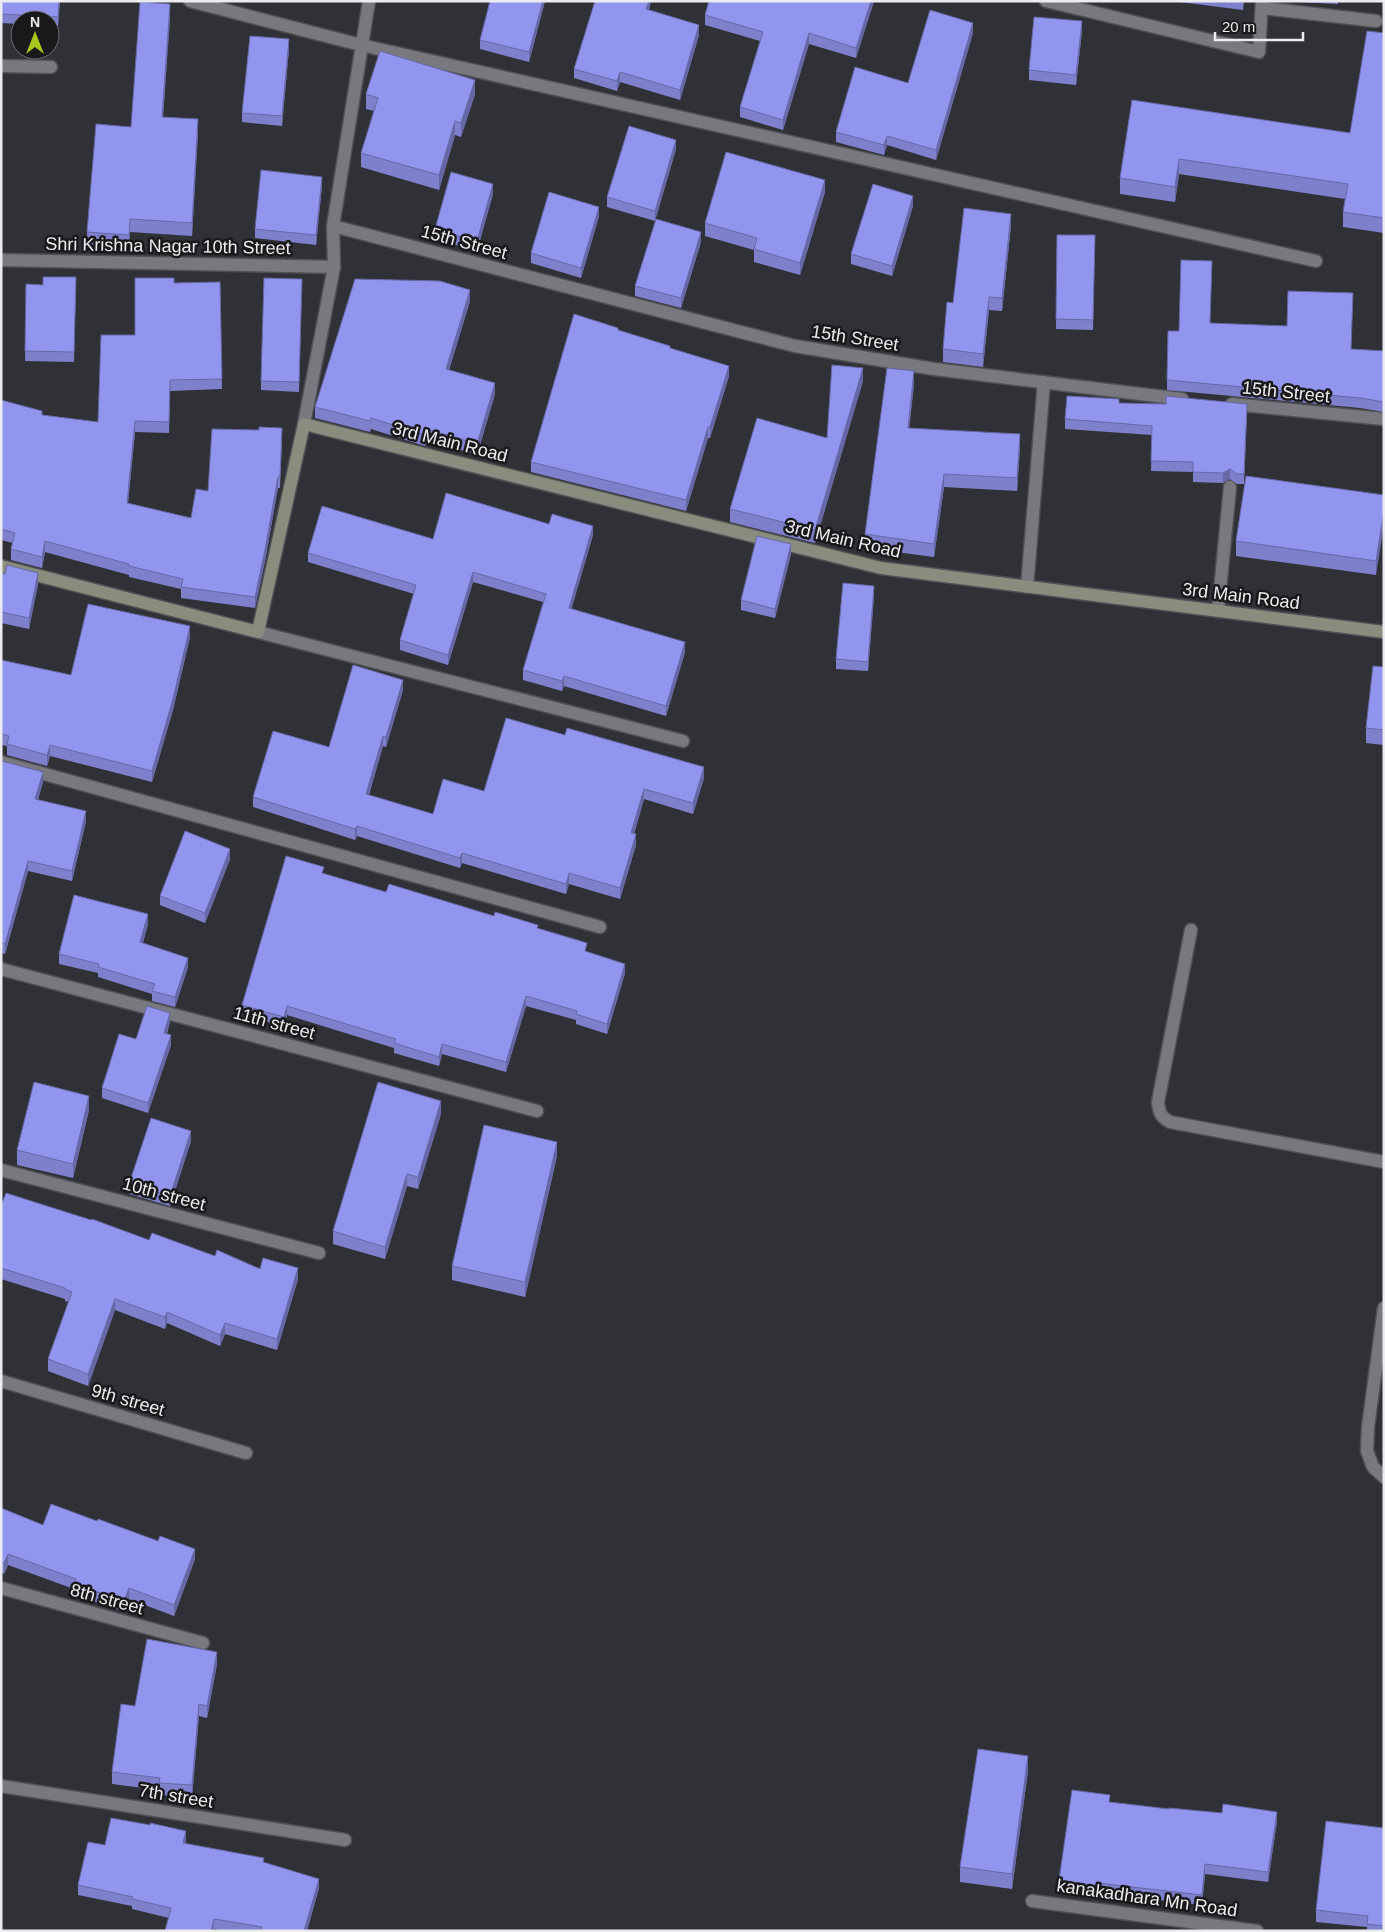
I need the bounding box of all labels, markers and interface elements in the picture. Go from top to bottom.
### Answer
north arrow [10,10,60,60]
scale bar [1215,10,1302,42]
text: N [30,14,40,30]
text: 20 m [1222,18,1255,35]
street label: 15th Street [419,221,509,263]
street label: Shri Krishna Nagar 10th Street [45,234,291,258]
street label: 15th Street [810,321,900,355]
street label: 15th Street [1241,377,1331,407]
street label: 3rd Main Road [390,418,510,466]
street label: 3rd Main Road [783,516,903,562]
street label: 3rd Main Road [1181,579,1301,613]
street label: 11th street [231,1003,317,1043]
street label: 10th street [120,1173,208,1215]
street label: 9th street [89,1380,167,1420]
street label: 8th street [68,1580,146,1618]
street label: 7th street [137,1780,215,1812]
street label: kanakadhara Mn Road [1055,1875,1239,1921]

